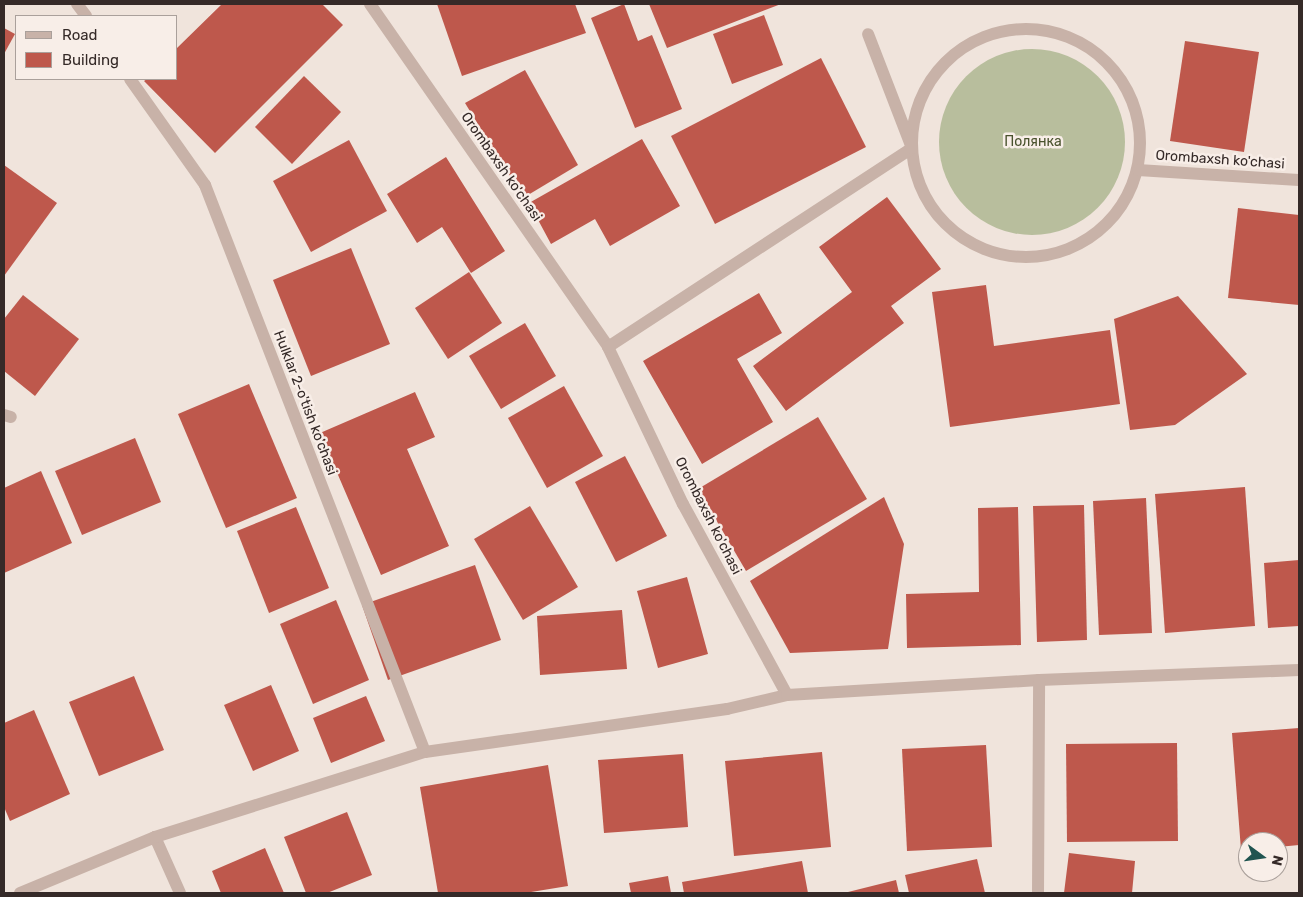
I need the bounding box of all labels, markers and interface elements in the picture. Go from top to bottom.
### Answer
legend [15,15,178,80]
text: Road [62,26,98,44]
text: Building [62,51,119,69]
street label: Orombaxsh ko'chasi [457,109,545,225]
park label: Полянка [1004,134,1062,150]
street label: Orombaxsh ko'chasi [1155,147,1285,173]
street label: Hulklar 2-o'tish ko'chasi [270,328,340,478]
street label: Orombaxsh ko'chasi [671,455,745,577]
north arrow [1238,832,1288,882]
text: N [1268,854,1287,867]

